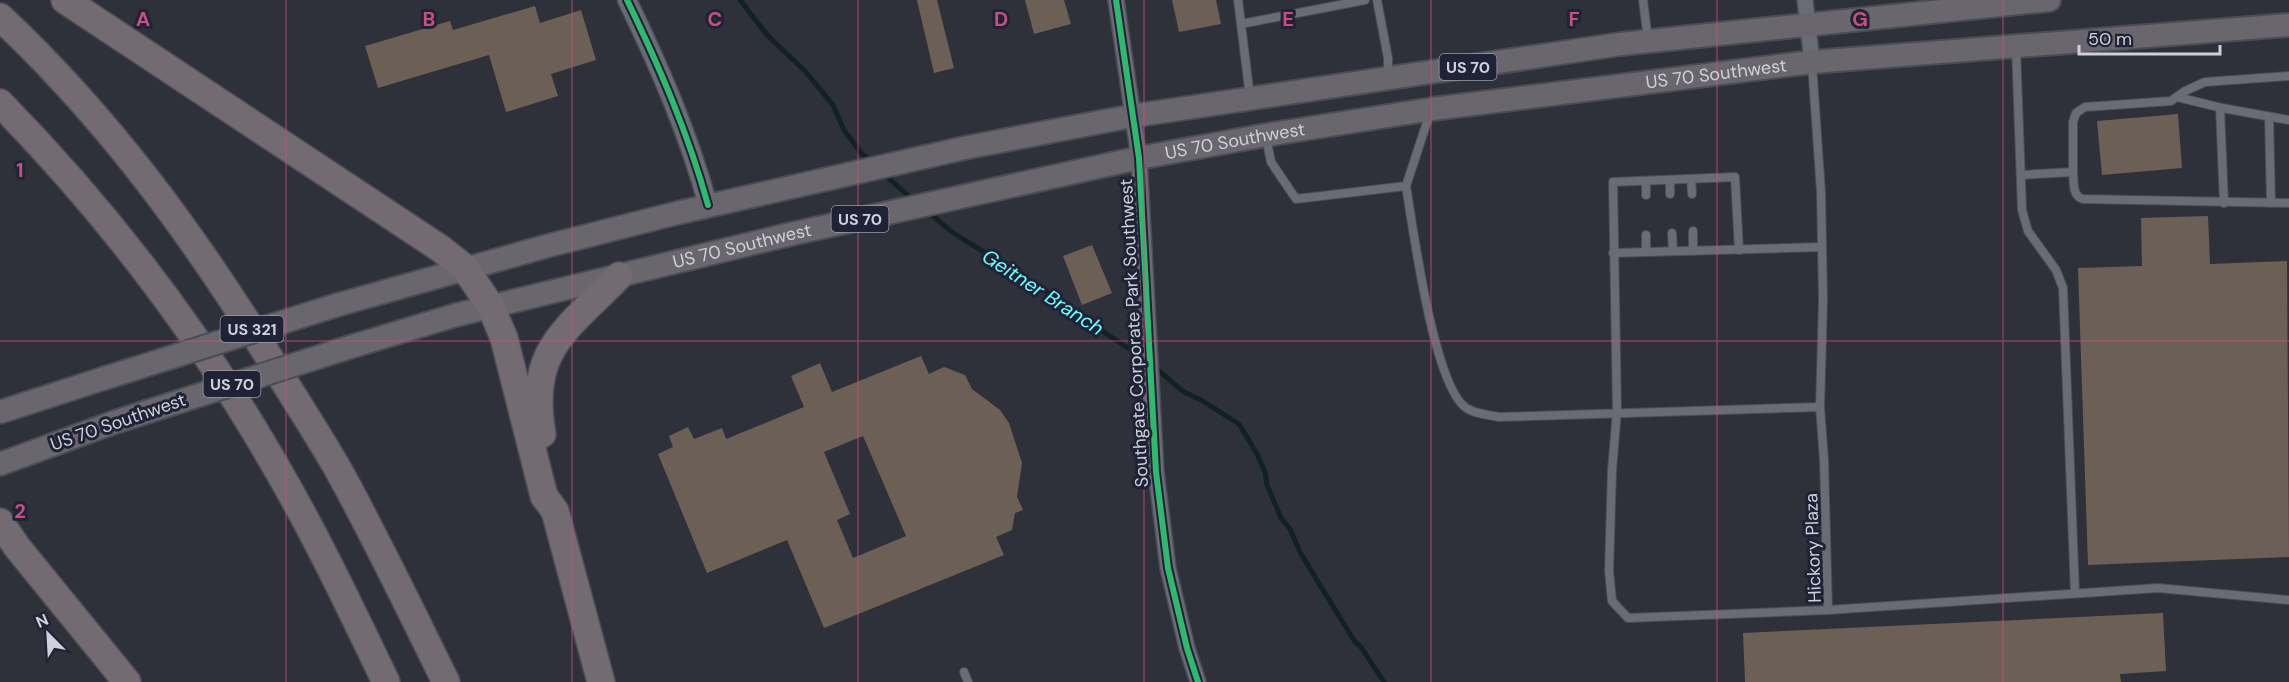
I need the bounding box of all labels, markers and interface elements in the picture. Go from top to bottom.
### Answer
text: A [136,6,150,32]
text: B [423,6,435,32]
text: C [708,6,722,32]
text: D [994,6,1008,32]
text: E [1282,6,1294,32]
text: F [1568,6,1580,32]
text: G [1852,6,1868,32]
scale bar [2079,18,2220,56]
text: 50 m [2088,27,2132,51]
street label: US 70 Southwest [1644,53,1788,94]
road number: US 70 [1440,54,1496,80]
street label: US 70 Southwest [1163,117,1307,165]
text: 1 [16,157,24,183]
street label: Southgate Corporate Park Southwest [1114,178,1154,488]
road number: US 70 [832,206,888,232]
street label: US 70 Southwest [670,218,814,274]
water label: Geitner Branch [977,243,1109,341]
road number: US 321 [220,316,284,342]
road number: US 70 [204,371,260,397]
street label: US 70 Southwest [47,388,189,456]
street label: Hickory Plaza [1799,493,1827,603]
text: 2 [14,498,26,524]
north arrow [18,604,78,664]
text: N [33,609,52,633]

